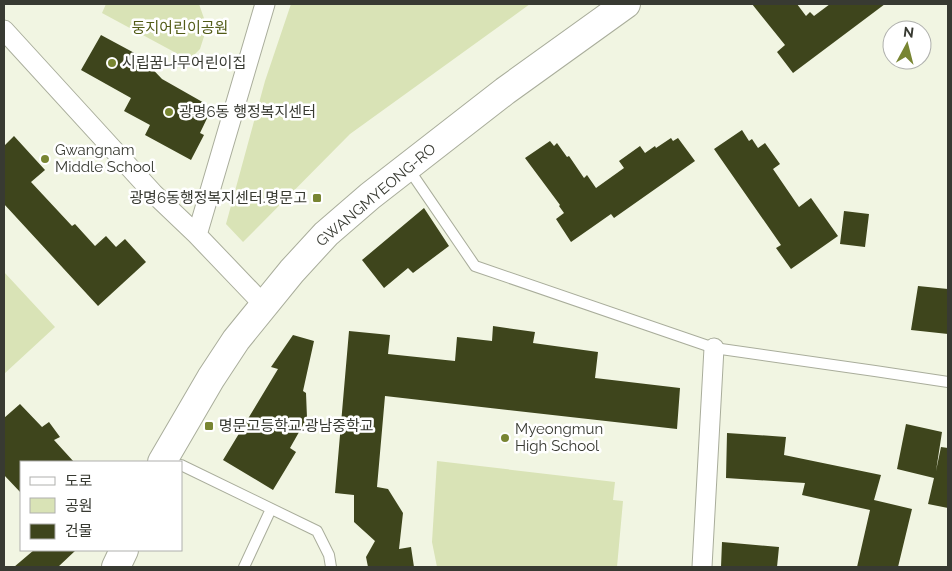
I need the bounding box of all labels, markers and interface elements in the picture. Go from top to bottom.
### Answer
park label: 둥지어린이공원 [132,19,228,37]
north arrow [882,20,932,70]
text: N [902,24,915,41]
place label: 시립꿈나무어린이집 [122,54,246,72]
marker: 시립꿈나무어린이집 [106,57,118,69]
place label: 광명6동 행정복지센터 [179,103,316,121]
marker: 광명6동 행정복지센터 [163,106,175,118]
street label: GWANGMYEONG-RO [313,140,439,250]
place label: Gwangnam Middle School [55,141,156,176]
marker: Gwangnam Middle School [39,153,51,165]
place label: 광명6동행정복지센터.명문고 [130,189,307,207]
marker: 광명6동행정복지센터.명문고 [311,192,323,204]
place label: 명문고등학교.광남중학교 [219,417,374,435]
marker: 명문고등학교.광남중학교 [203,420,215,432]
place label: Myeongmun High School [515,420,603,455]
marker: Myeongmun High School [499,432,511,444]
legend [20,461,182,551]
text: 도로 [65,472,93,490]
text: 공원 [65,497,93,515]
text: 건물 [65,522,93,540]

